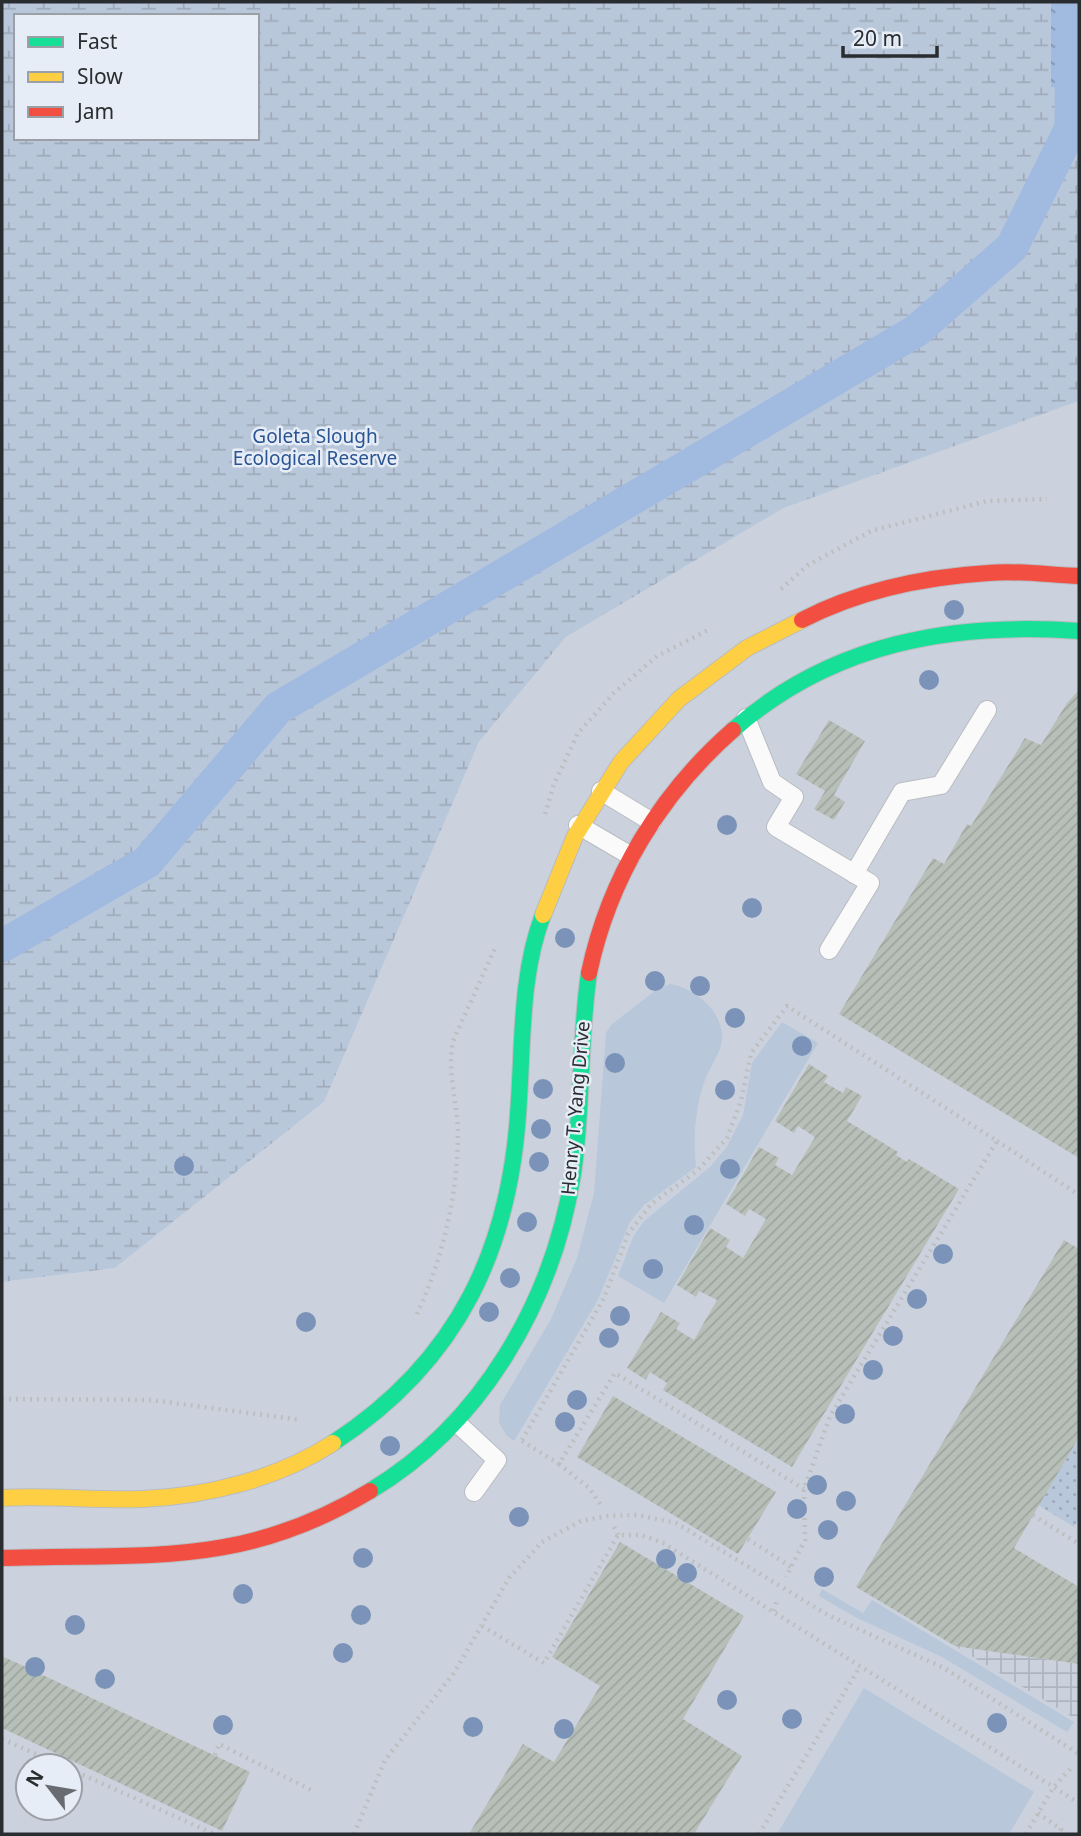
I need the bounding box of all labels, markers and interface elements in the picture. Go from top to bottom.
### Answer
legend [14,14,259,140]
scale bar [843,14,937,58]
text: 20 m [853,24,902,52]
text: Fast [77,27,118,55]
text: Slow [77,62,123,90]
text: Jam [75,97,114,125]
park label: Goleta Slough Ecological Reserve [233,423,397,471]
street label: Henry T. Yang Drive [554,1020,596,1196]
north arrow [14,1752,84,1822]
text: N [19,1765,50,1792]

